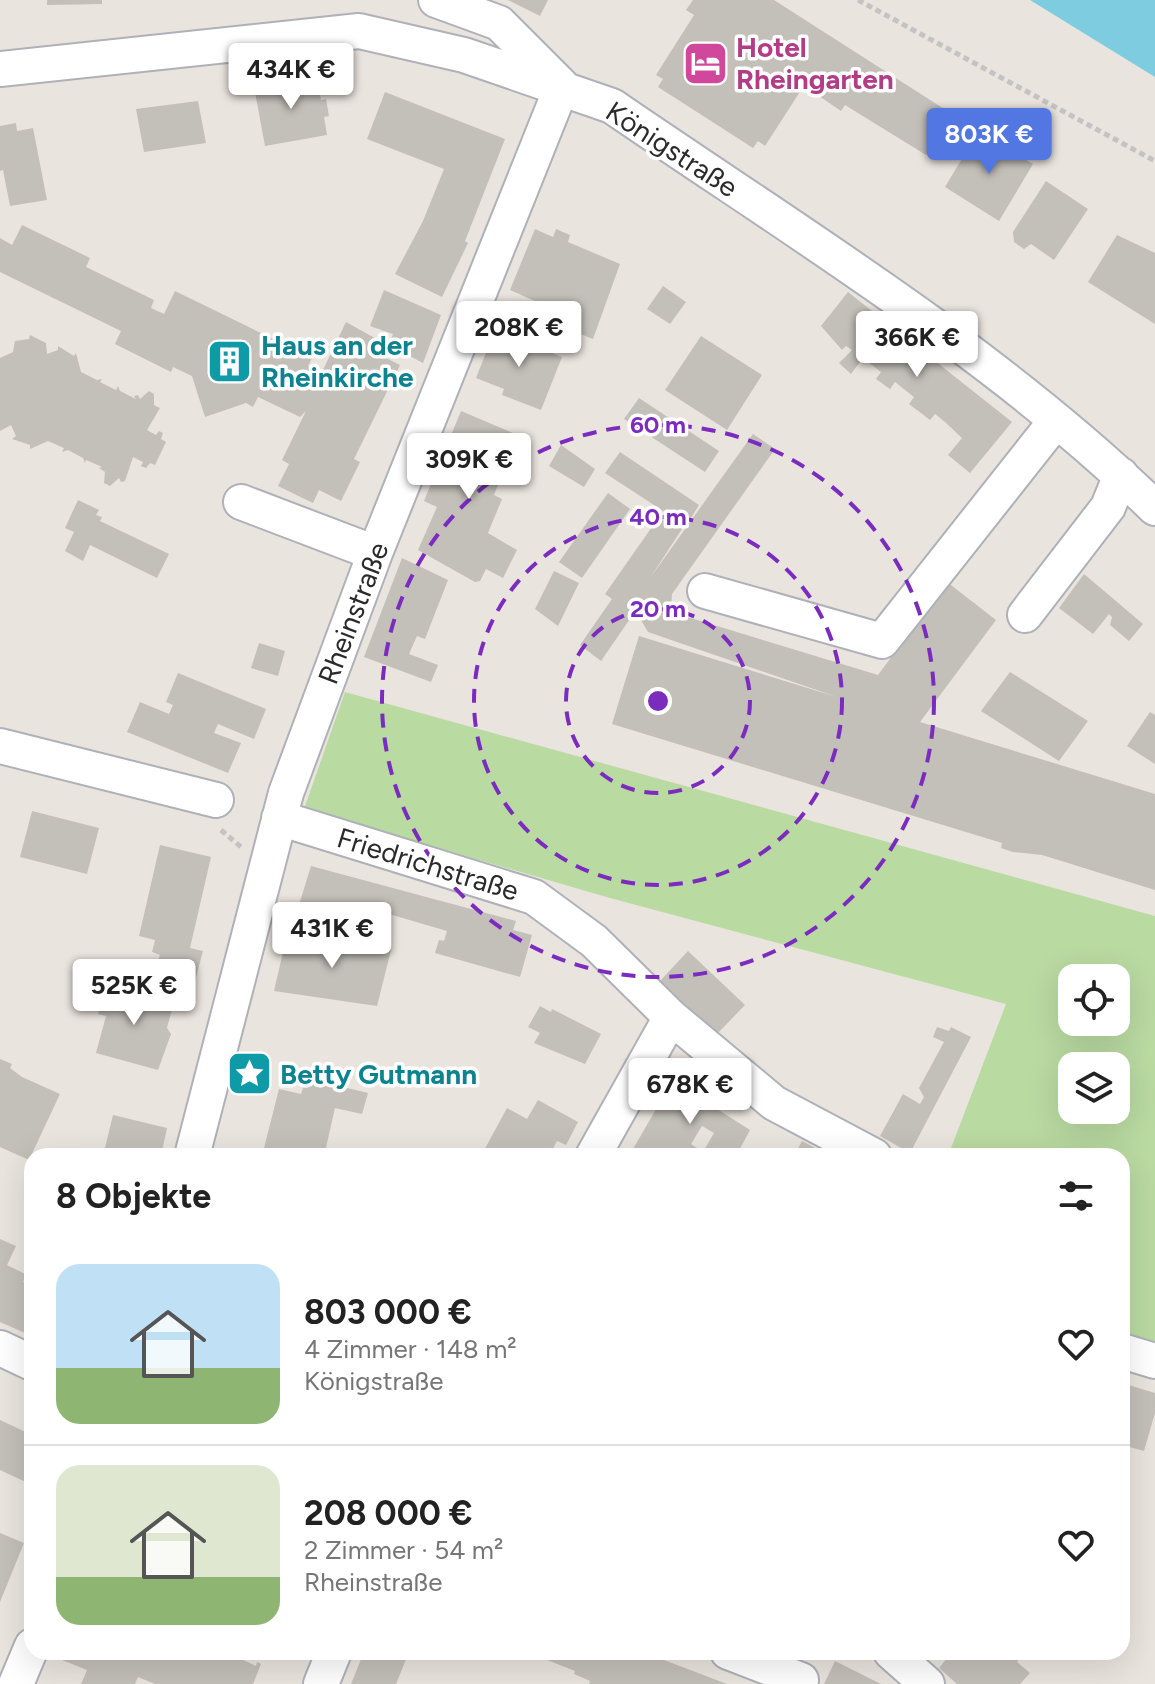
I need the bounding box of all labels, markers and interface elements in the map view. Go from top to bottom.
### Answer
place label: Hotel Rheingarten [736,30,894,96]
hotel icon: Hotel Rheingarten [681,39,729,87]
pin: 434K € [226,43,356,111]
text: 434K € [247,53,335,85]
street label: Königstraße [600,94,744,204]
pin: 803K € [924,108,1054,176]
text: 803K € [945,118,1033,150]
pin: 208K € [454,301,584,369]
text: 208K € [474,311,564,343]
pin: 366K € [852,311,982,379]
text: 366K € [874,321,960,353]
place label: Haus an der Rheinkirche [261,328,414,394]
building icon: Haus an der Rheinkirche [206,337,254,385]
text: 60 m [630,410,686,439]
pin: 309K € [404,433,534,501]
text: 309K € [425,443,513,475]
text: 40 m [629,502,687,531]
street label: Rheinstraße [310,537,396,689]
text: 20 m [630,594,686,623]
centre of rings [644,687,672,715]
street label: Friedrichstraße [333,820,523,908]
pin: 431K € [267,902,397,970]
text: 431K € [290,912,374,944]
pin: 525K € [69,959,199,1027]
map controls [1058,964,1130,1124]
button: locate [1058,964,1130,1036]
text: 525K € [91,969,177,1001]
place icon: Betty Gutmann [225,1050,273,1098]
button: layers [1058,1052,1130,1124]
place label: Betty Gutmann [280,1057,477,1091]
pin: 678K € [625,1058,755,1126]
text: 678K € [646,1068,734,1100]
icon: filters [1054,1174,1098,1218]
text: 8 Objekte [56,1176,211,1217]
text: 803 000 € [304,1292,472,1333]
icon: home [120,1296,216,1392]
icon: heart [1054,1322,1098,1366]
text: 4 Zimmer · 148 m² [304,1333,517,1365]
text: Königstraße [304,1365,443,1397]
text: 208 000 € [304,1493,472,1534]
icon: home [120,1497,216,1593]
icon: heart [1054,1523,1098,1567]
text: 2 Zimmer · 54 m² [304,1534,503,1566]
text: Rheinstraße [304,1566,442,1598]

